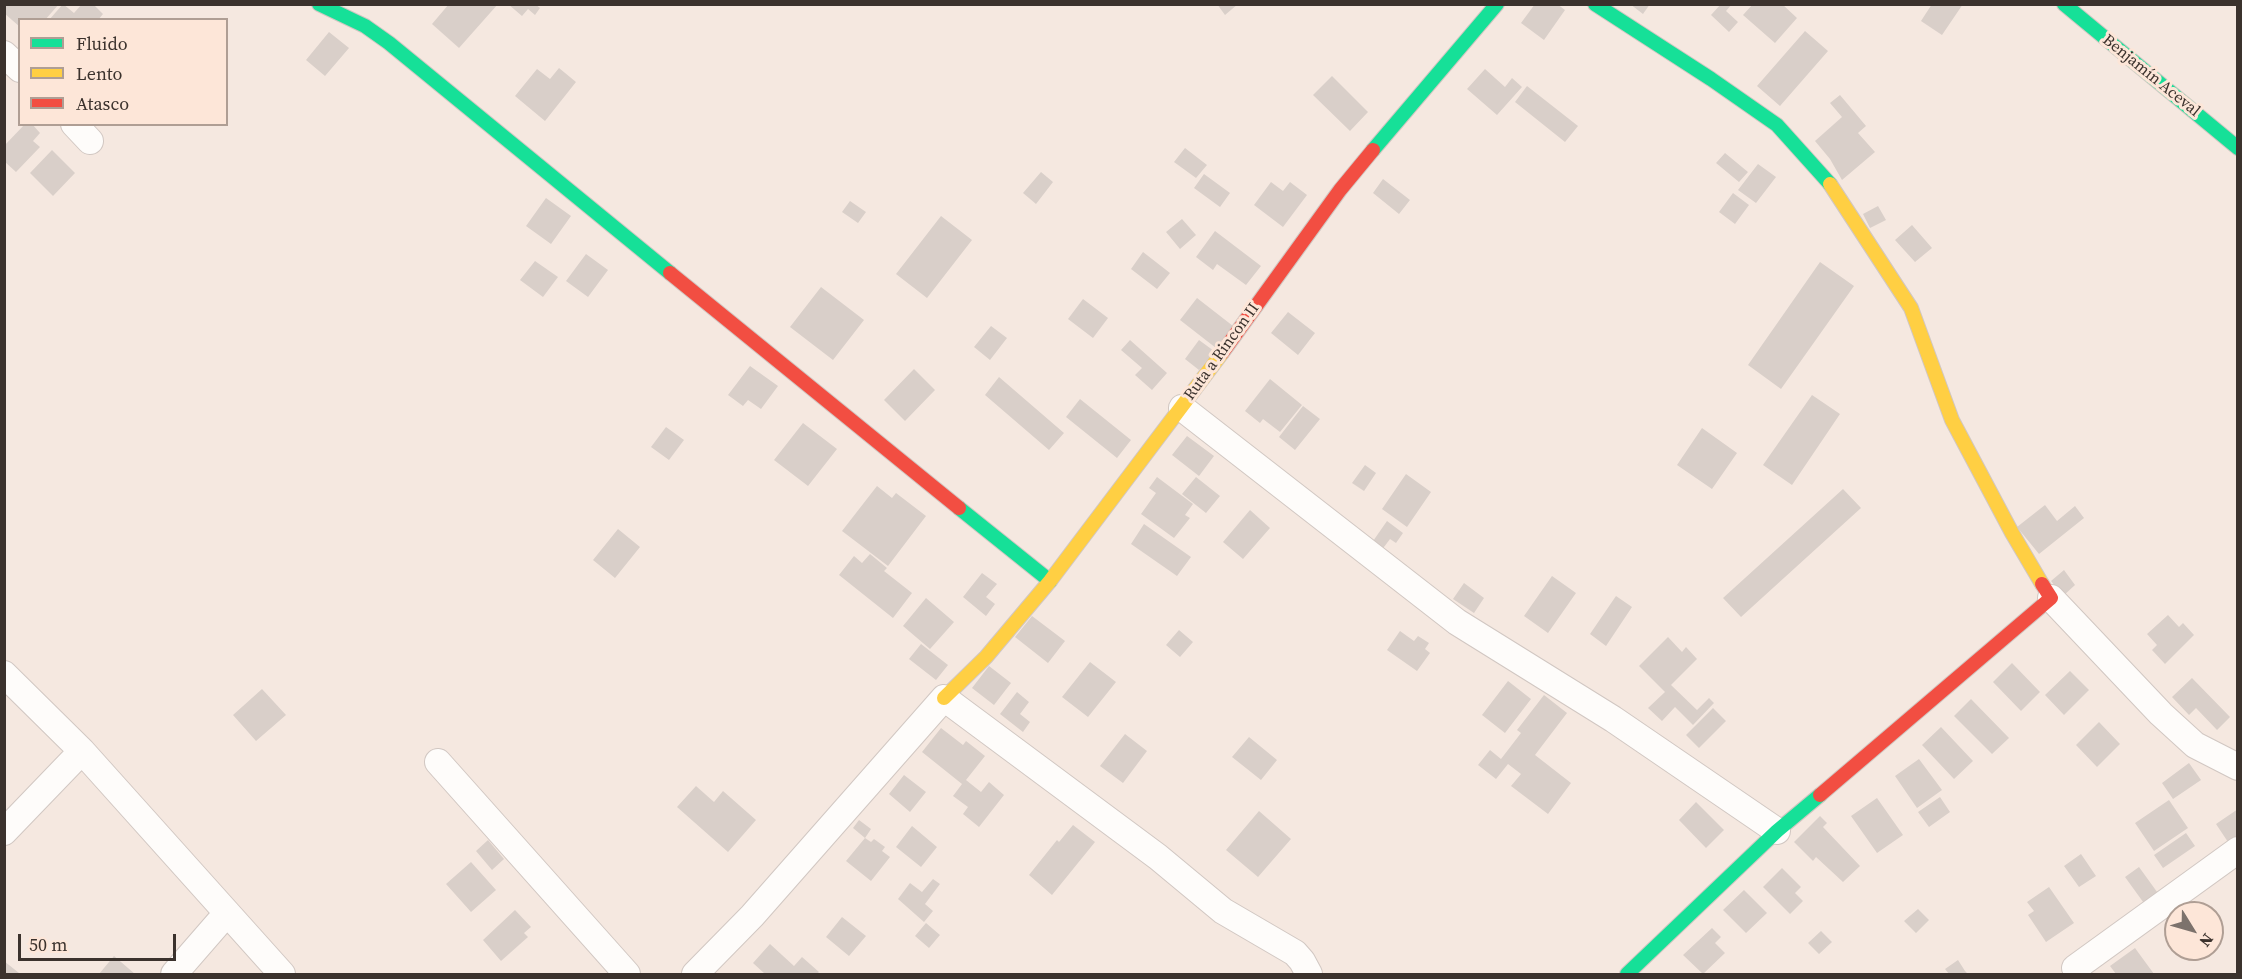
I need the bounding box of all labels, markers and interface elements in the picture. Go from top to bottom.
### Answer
legend [18,18,228,126]
text: Fluido [76,31,128,56]
street label: Benjamín Aceval [2098,31,2204,121]
text: Lento [76,61,122,86]
text: Atasco [76,91,129,116]
street label: Ruta a Rincon II [1180,300,1264,404]
north arrow [2164,901,2224,961]
scale bar [21,922,178,960]
text: N [2194,929,2219,952]
text: 50 m [29,932,67,957]

